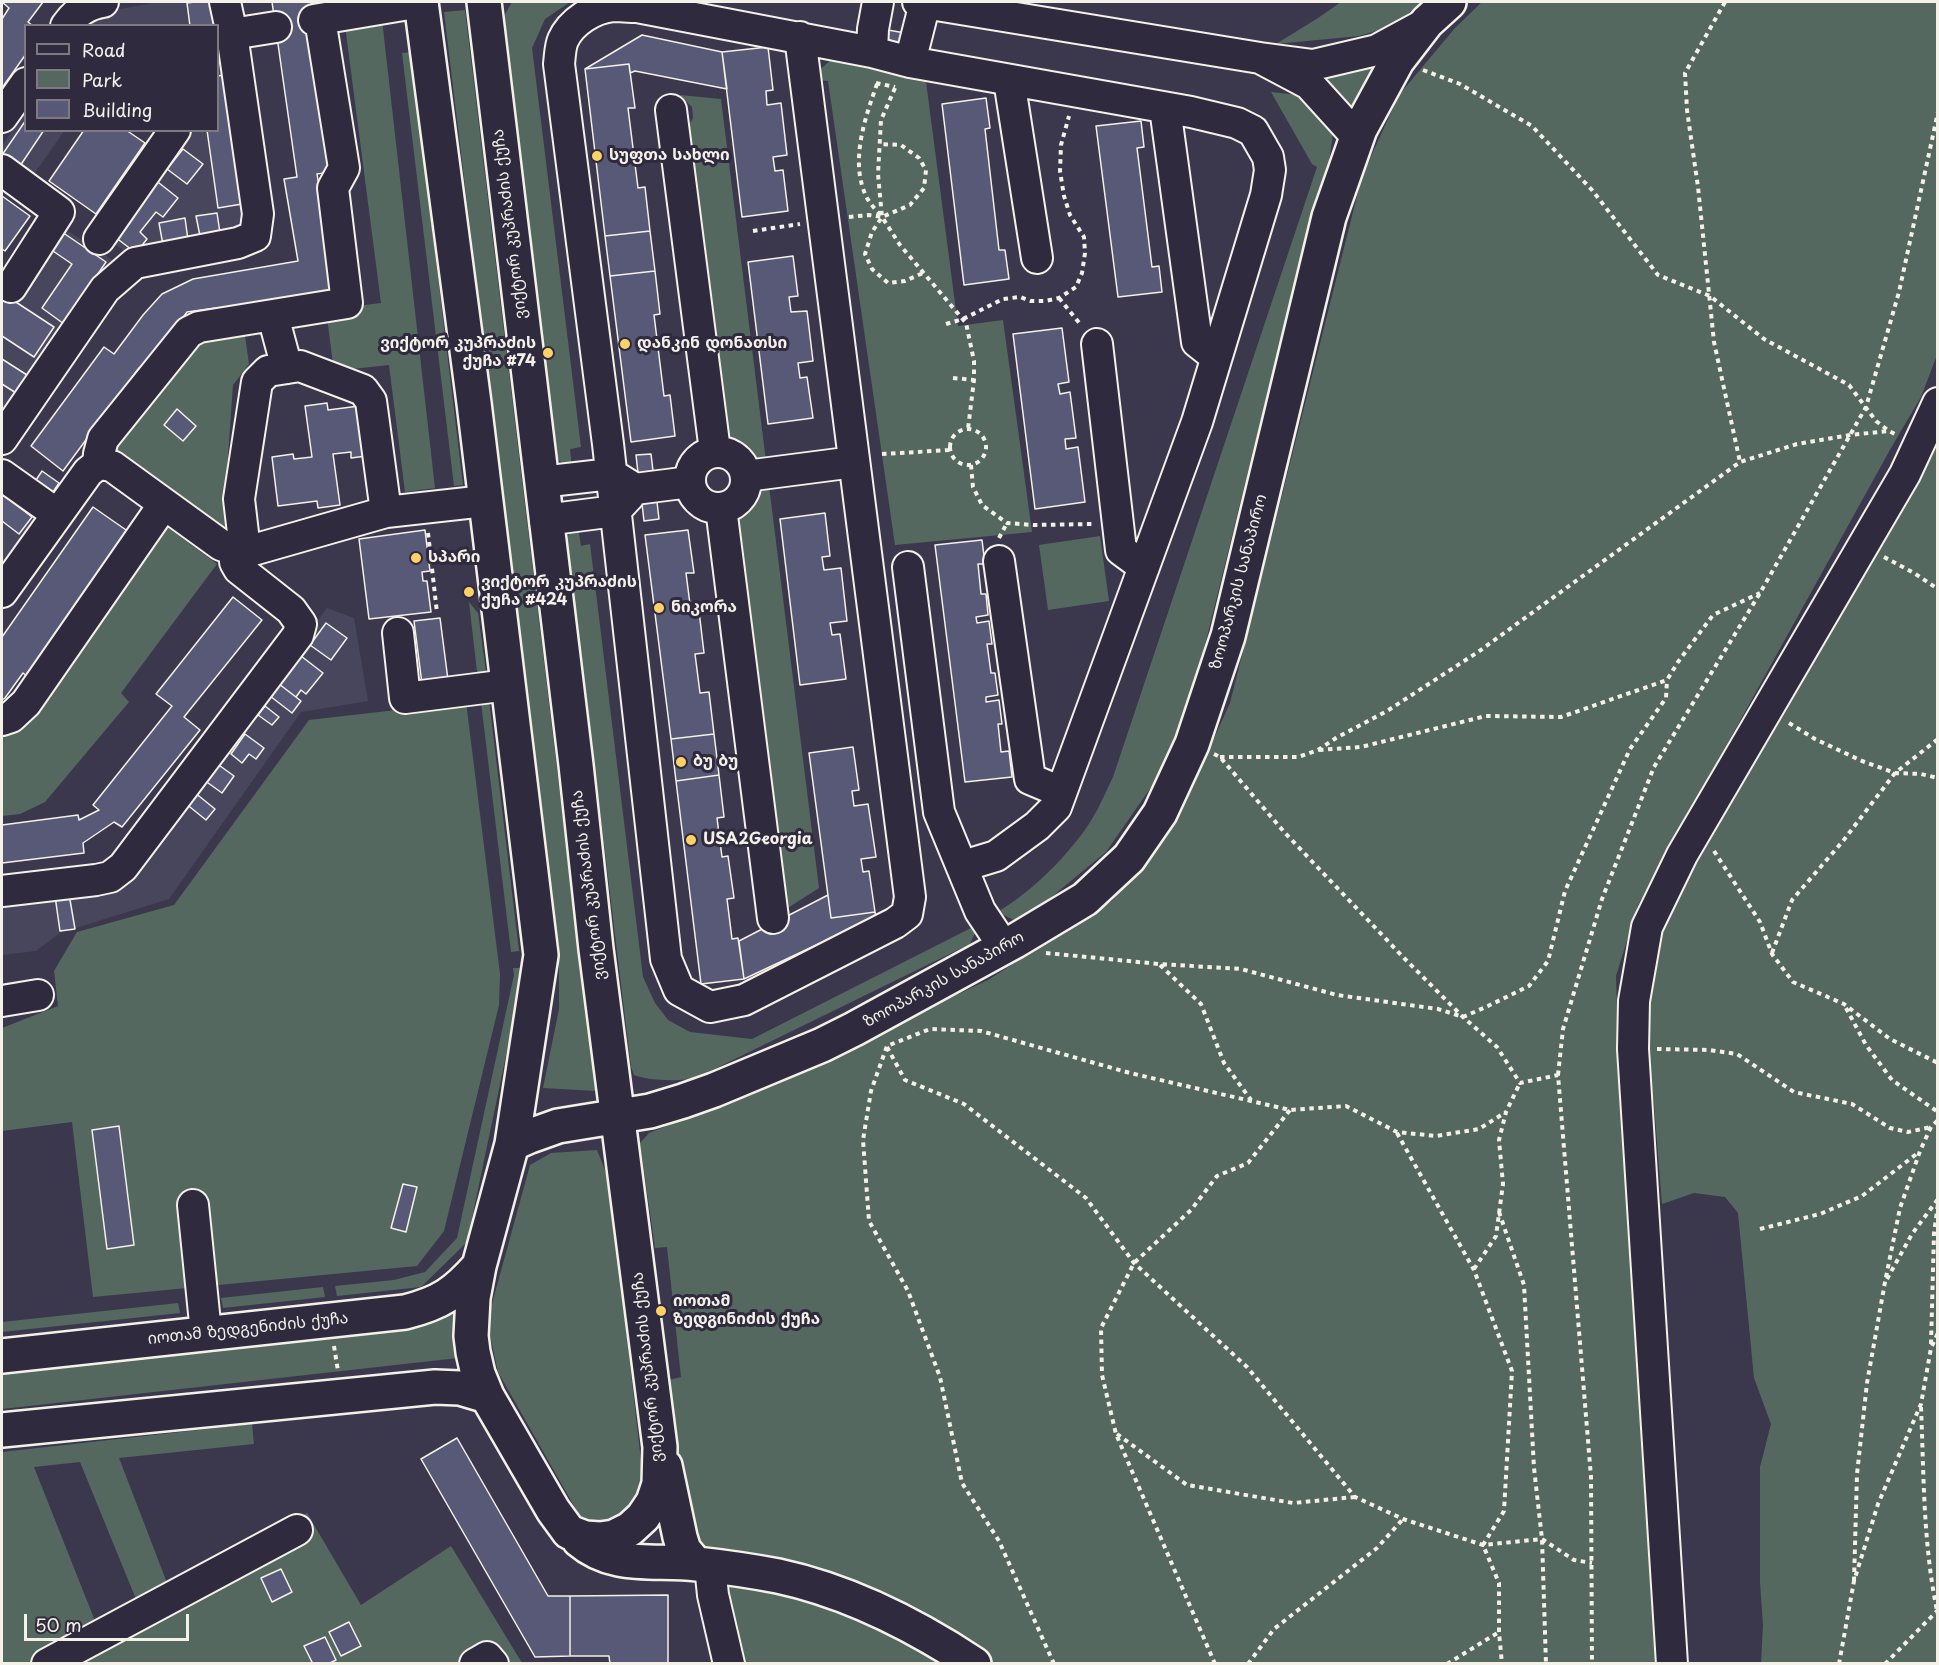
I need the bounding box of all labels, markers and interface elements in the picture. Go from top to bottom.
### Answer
legend [24,24,219,132]
text: Road [82,36,126,63]
text: Park [82,66,122,93]
text: Building [82,96,152,123]
street label: ვიქტორ კუპრაძის ქუჩა [489,128,531,320]
place label: სუფთა სახლი [609,146,730,166]
marker: სუფთა სახლი [590,149,604,163]
place label: ვიქტორ კუპრაძის ქუჩა #74 [380,334,536,372]
place label: დანკინ დონათსი [637,334,787,354]
marker: დანკინ დონათსი [618,337,632,351]
marker: ვიქტორ კუპრაძის ქუჩა #74 [541,346,555,360]
street label: ზოოპარკის სანაპირო [1206,492,1272,672]
place label: სპარი [428,548,480,568]
marker: სპარი [409,551,423,565]
place label: ვიქტორ კუპრაძის ქუჩა #424 [481,573,637,611]
marker: ვიქტორ კუპრაძის ქუჩა #424 [462,585,476,599]
place label: ნიკორა [671,598,737,618]
marker: ნიკორა [652,601,666,615]
place label: ბუ ბუ [693,752,738,772]
marker: ბუ ბუ [674,755,688,769]
street label: ვიქტორ კუპრაძის ქუჩა [568,789,610,981]
place label: USA2Georgia [703,830,813,850]
marker: USA2Georgia [684,833,698,847]
street label: ზოოპარკის სანაპირო [860,928,1028,1032]
street label: ვიქტორ კუპრაძის ქუჩა [628,1271,668,1463]
place label: იოთამ ზედგინიძის ქუჩა [673,1292,820,1330]
marker: იოთამ ზედგინიძის ქუჩა [654,1304,668,1318]
street label: იოთამ ზედგენიძის ქუჩა [147,1309,349,1349]
scale bar [27,1602,192,1640]
text: 50 m [35,1611,82,1638]

